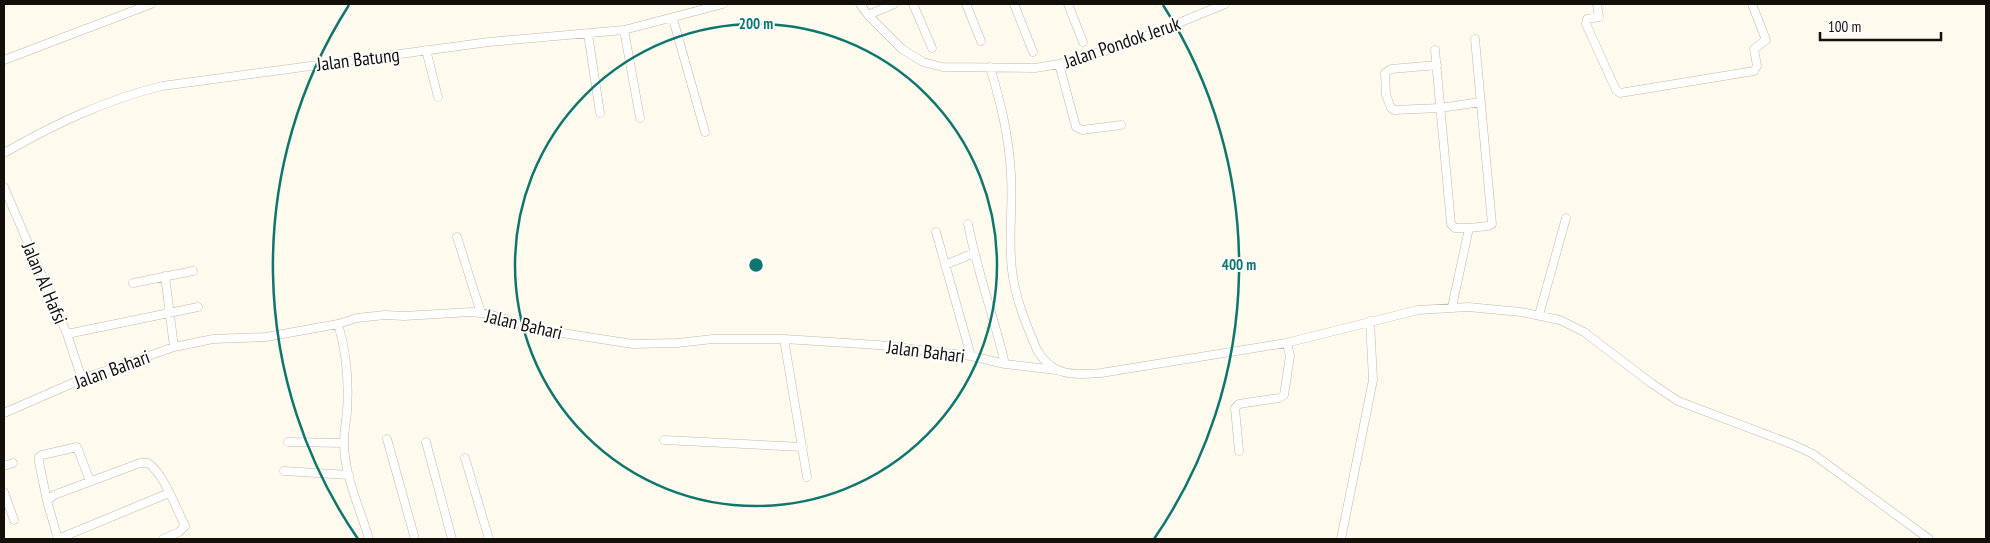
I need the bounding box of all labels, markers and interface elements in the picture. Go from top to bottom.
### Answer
scale bar [1820,10,1941,42]
street label: Jalan Pondok Jeruk [1060,11,1184,73]
text: 200 m [739,14,773,33]
text: 100 m [1828,17,1861,36]
street label: Jalan Batung [314,42,401,76]
street label: Jalan Al Hafsi [17,237,73,328]
text: 400 m [1222,255,1256,274]
centre of rings [747,256,765,274]
street label: Jalan Bahari [482,303,565,345]
street label: Jalan Bahari [885,334,966,368]
street label: Jalan Bahari [70,344,153,394]

